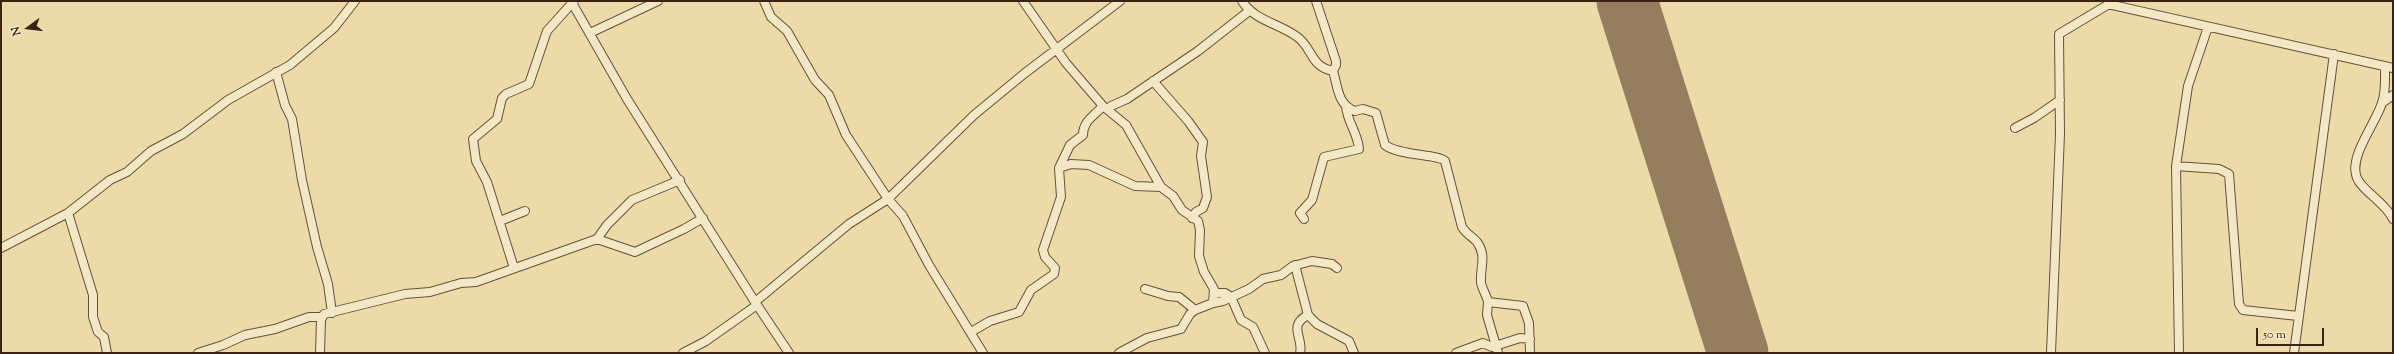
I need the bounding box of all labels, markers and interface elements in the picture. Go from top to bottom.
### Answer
north arrow [8,8,48,48]
text: N [8,25,25,37]
scale bar [2258,320,2326,346]
text: 50 m [2263,326,2286,344]

